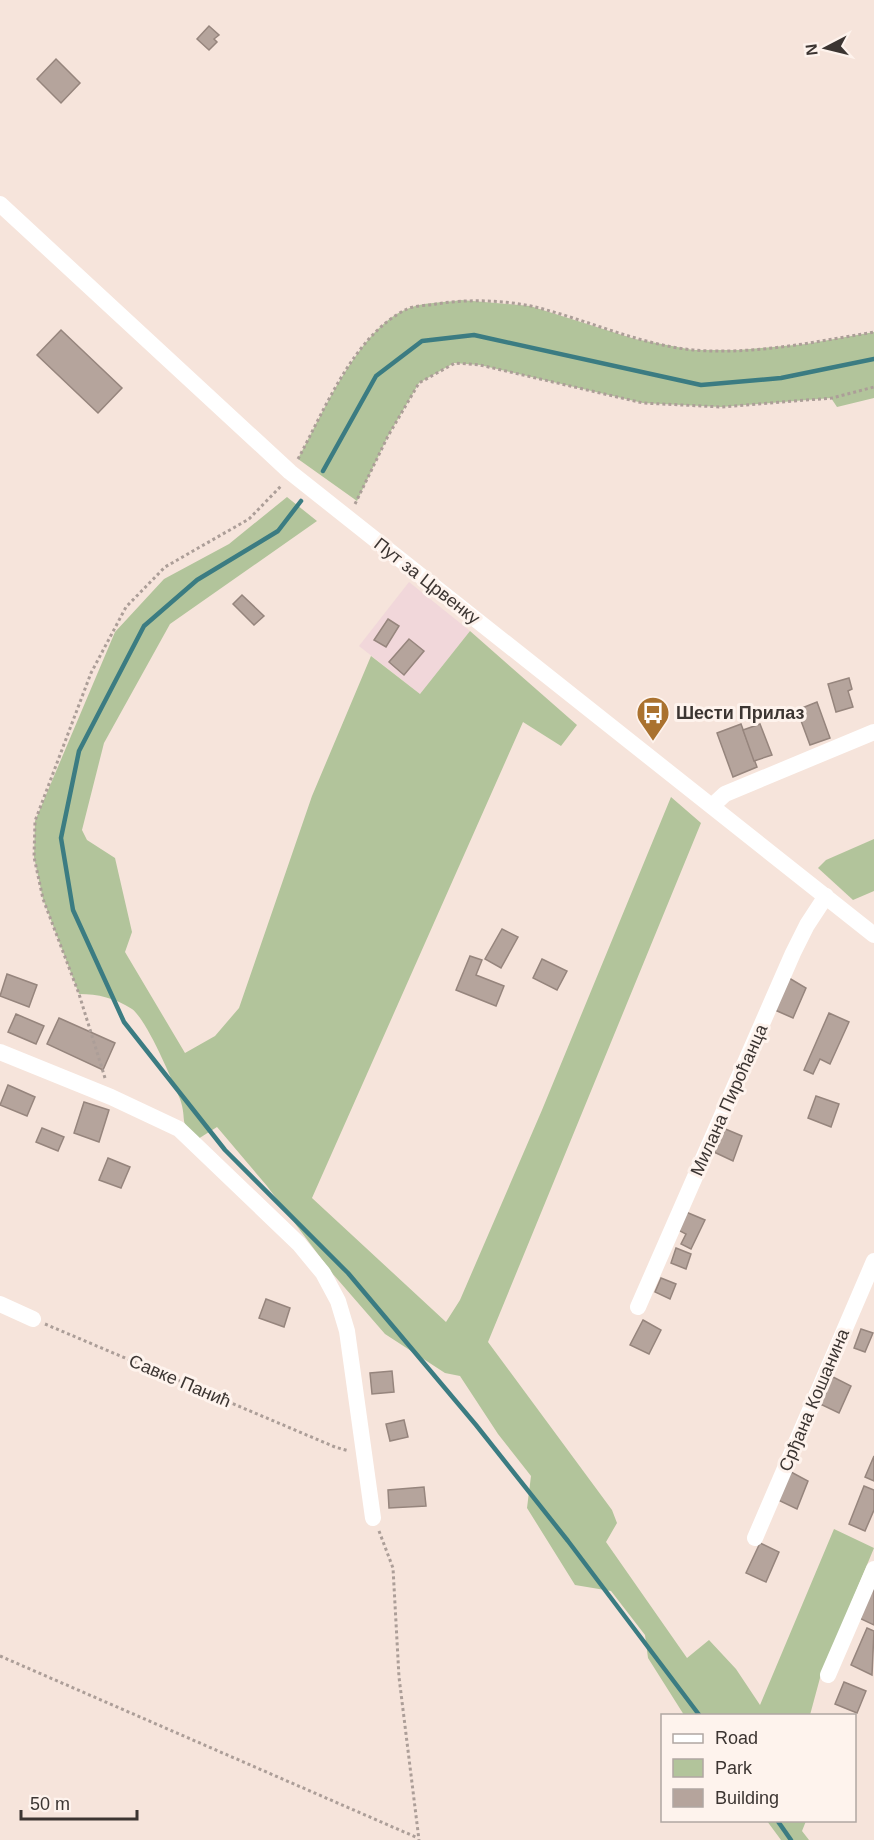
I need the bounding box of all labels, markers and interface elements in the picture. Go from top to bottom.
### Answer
north arrow [796,18,856,78]
text: N [802,43,821,57]
street label: Пут за Црвенку [370,534,484,628]
bus stop icon: Шести Прилаз [635,695,671,742]
place label: Шести Прилаз [676,703,804,723]
street label: Милана Пироћанца [687,1020,772,1179]
street label: Срђана Кошанина [775,1325,853,1474]
street label: Савке Панић [126,1351,234,1411]
legend [661,1714,856,1822]
text: Road [715,1728,758,1748]
text: Park [715,1758,753,1778]
scale bar [21,1783,136,1821]
text: Building [715,1788,779,1808]
text: 50 m [30,1794,70,1814]

